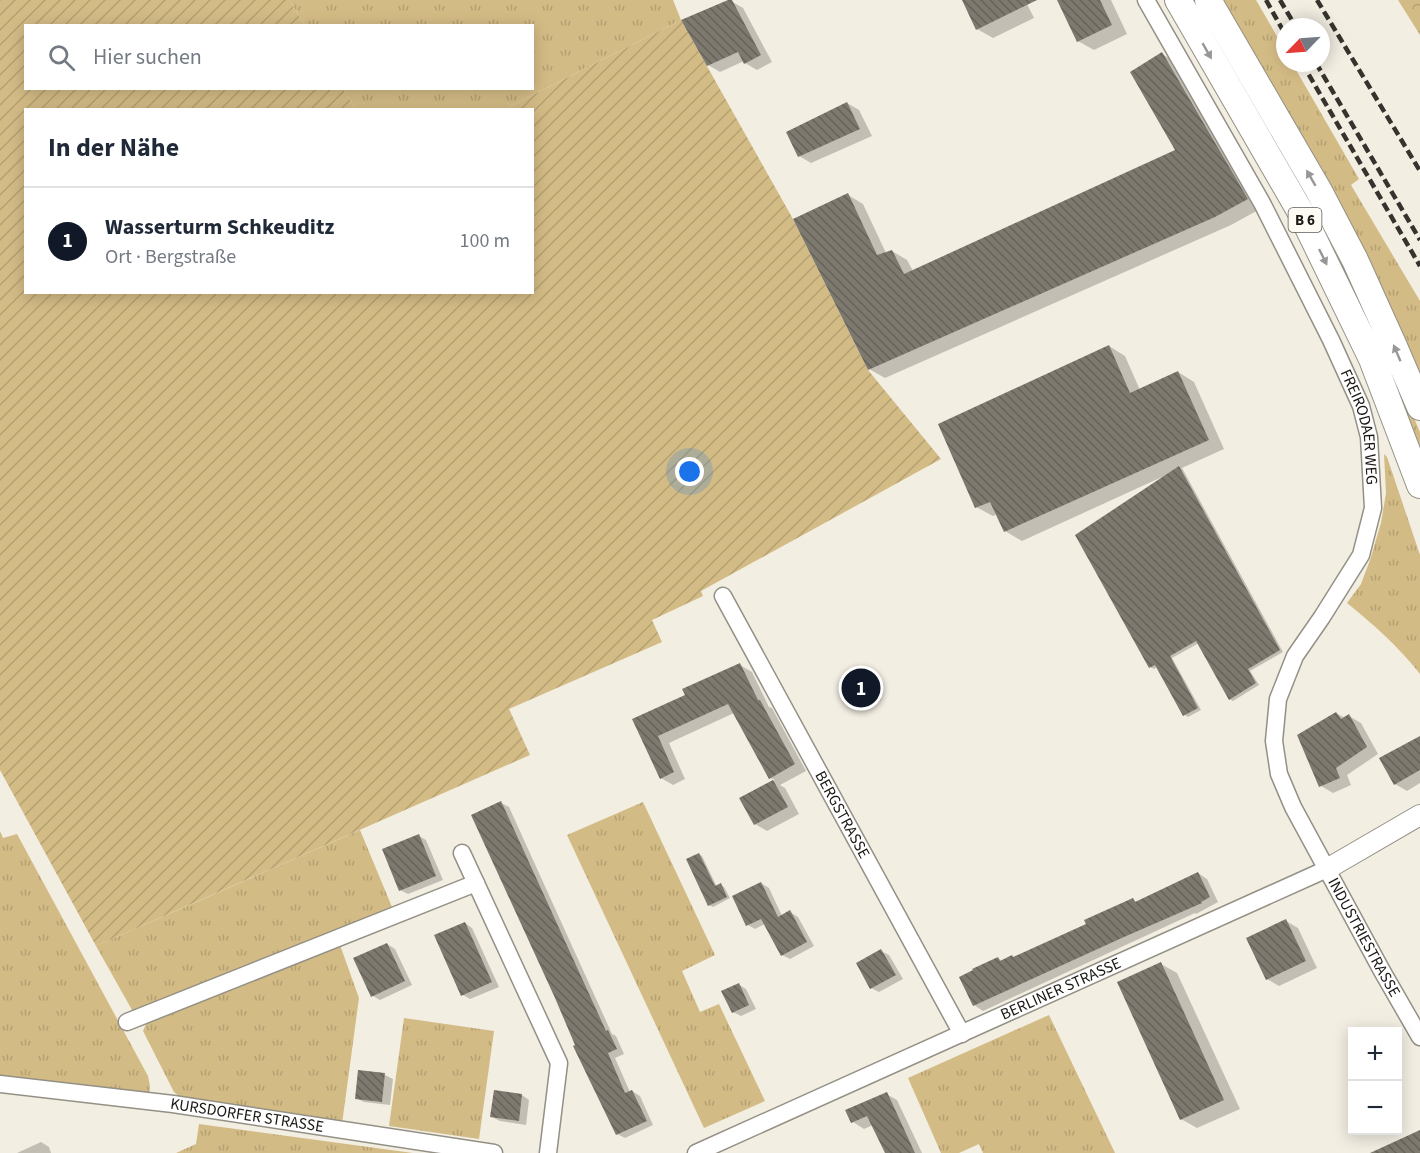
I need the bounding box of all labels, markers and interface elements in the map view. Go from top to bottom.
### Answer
north arrow [1276,18,1330,72]
search box [24,24,534,90]
icon: search [45,41,78,74]
text: Hier suchen [93,41,202,73]
one-way arrow [1202,43,1213,59]
text: In der Nähe [48,129,179,166]
one-way arrow [1306,170,1317,186]
road number: B 6 [1288,208,1322,232]
text: Wasserturm Schkeuditz [105,211,334,243]
text: 1 [62,227,73,255]
text: 100 m [460,227,510,255]
text: Ort · Bergstraße [105,243,236,271]
one-way arrow [1318,249,1327,266]
one-way arrow [1392,344,1401,362]
street label: FREIRODAER WEG [1335,366,1383,486]
your location [675,457,704,486]
pin: 1 [842,666,880,710]
street label: BERGSTRASSE [809,767,875,862]
street label: INDUSTRIESTRASSE [1322,874,1406,1001]
street label: BERLINER STRASSE [997,952,1125,1026]
map controls [1348,1027,1402,1135]
button: + [1348,1027,1402,1081]
button: − [1348,1081,1402,1135]
street label: KURSDORFER STRASSE [169,1093,325,1138]

